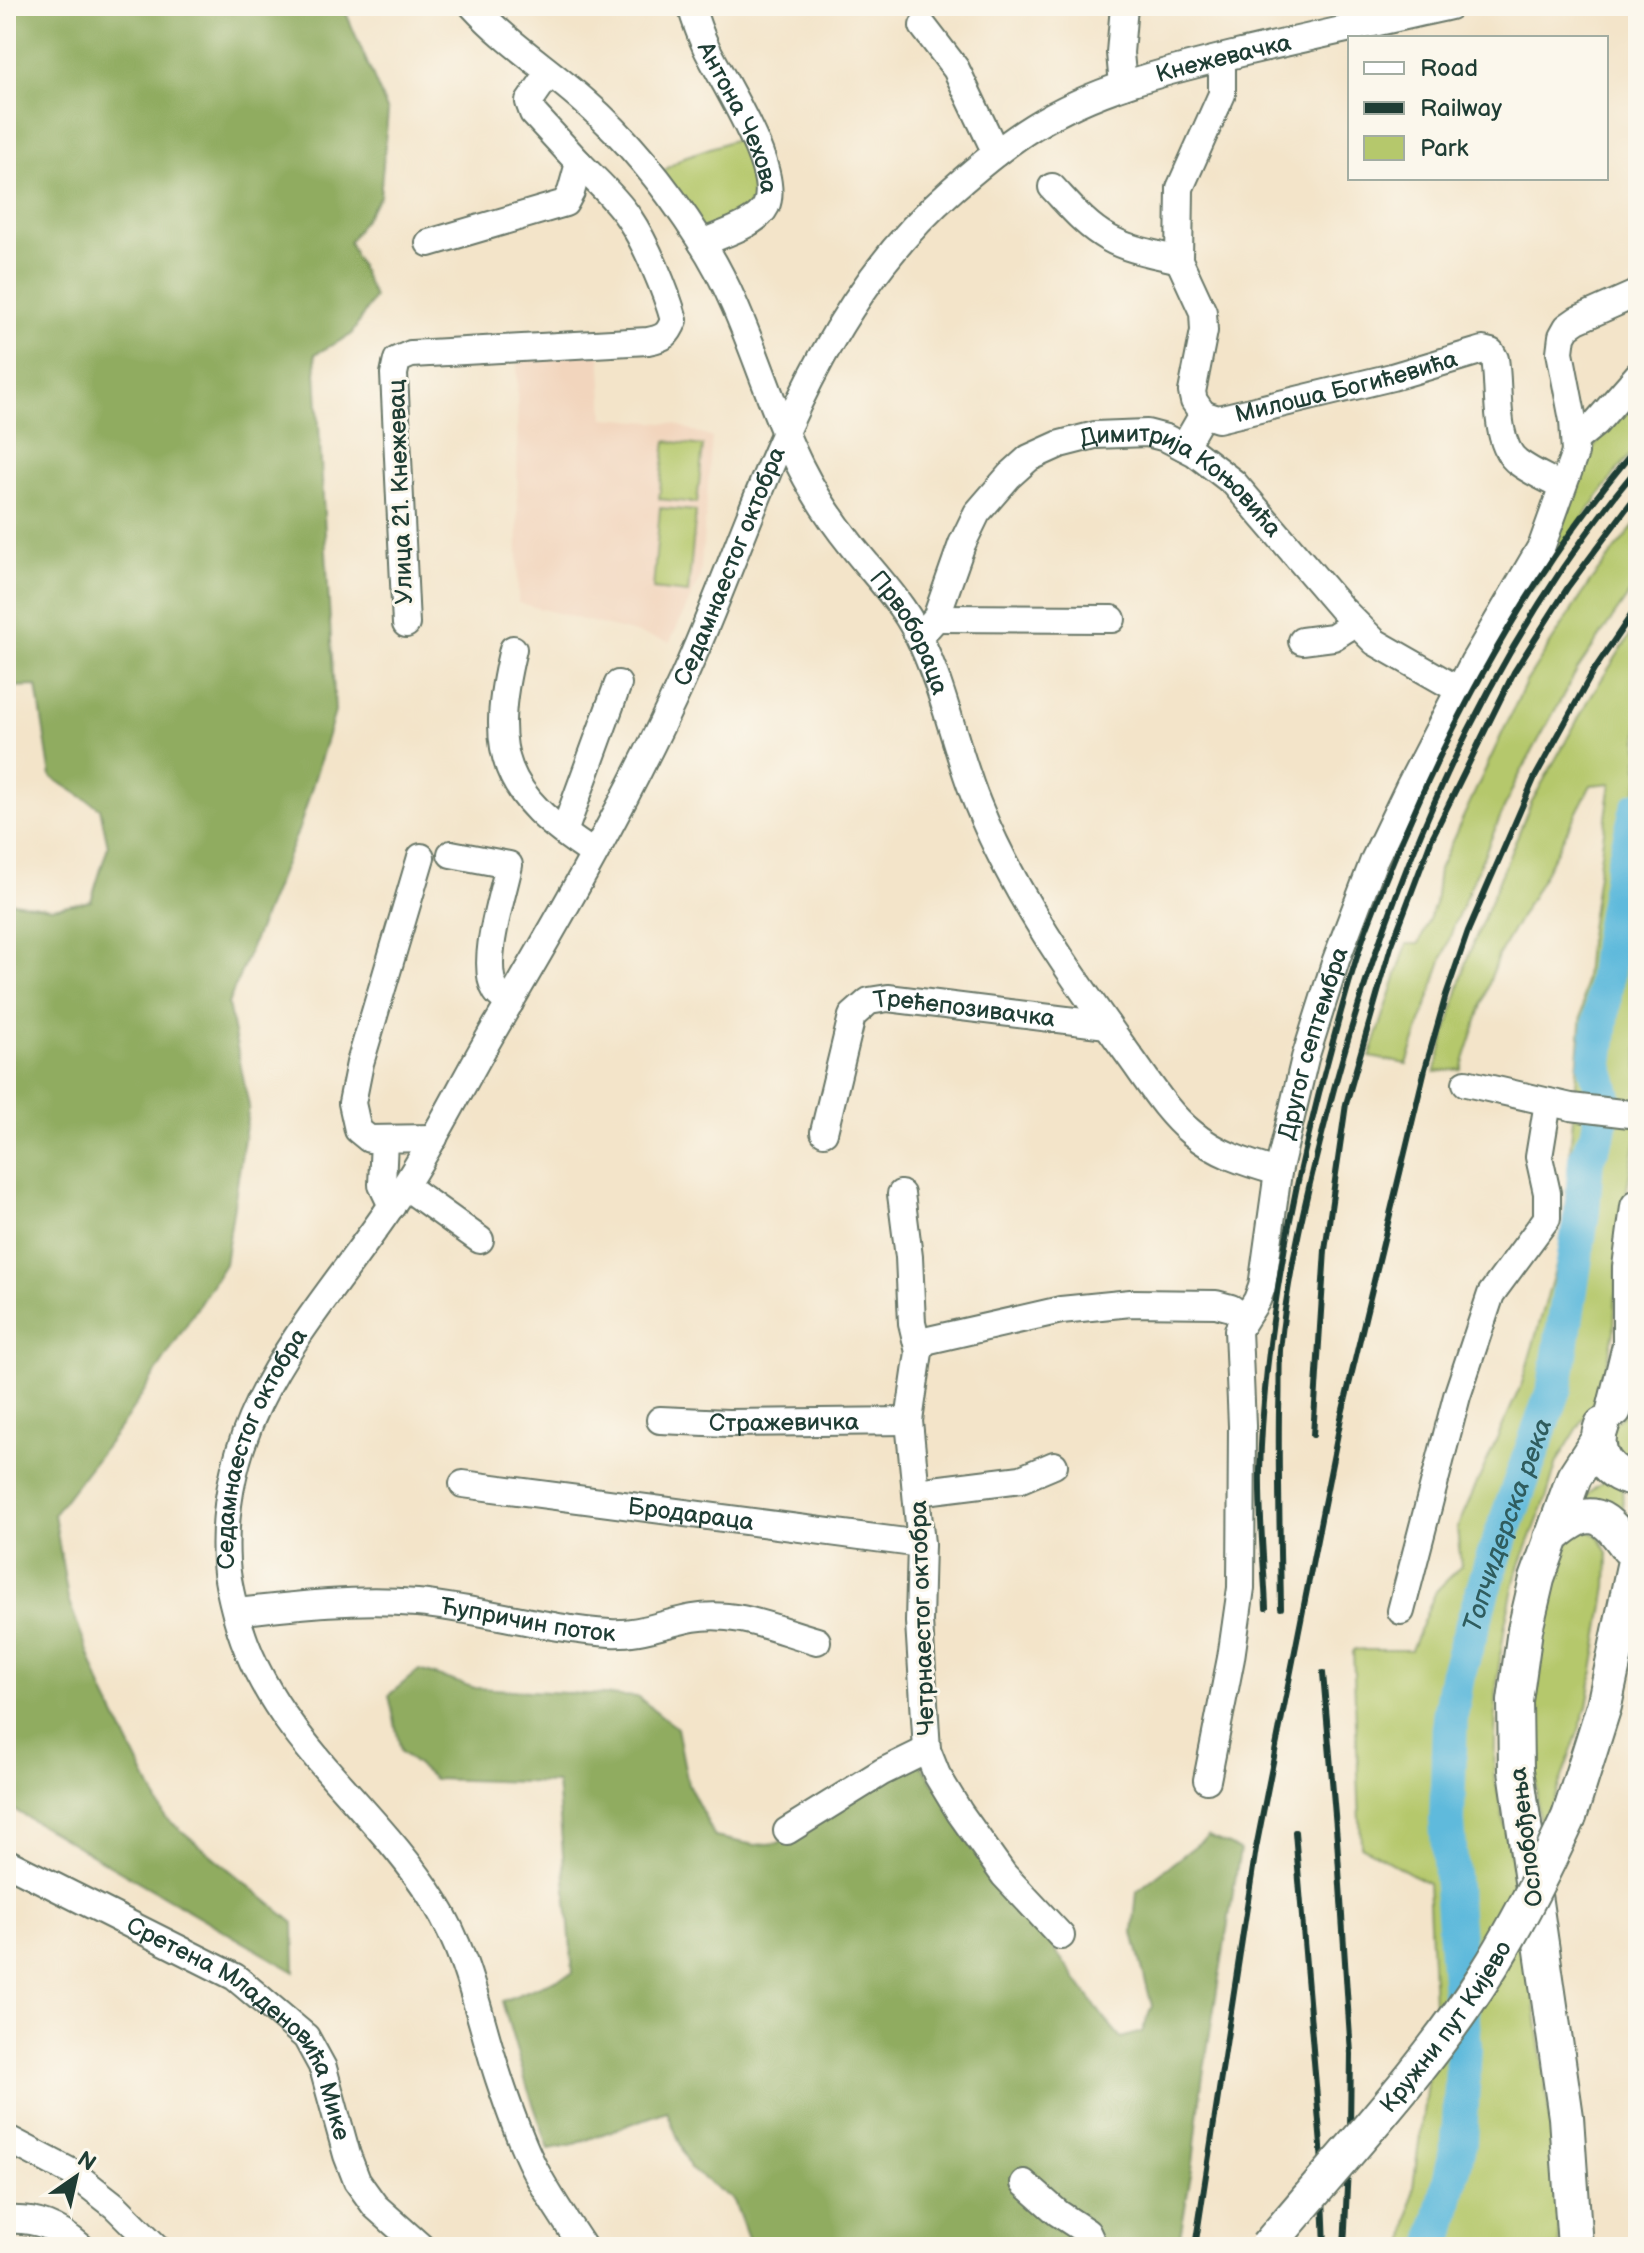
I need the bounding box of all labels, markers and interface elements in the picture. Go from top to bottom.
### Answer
street label: Кнежевачка [1152,28,1294,89]
street label: Антона Чехова [690,36,783,195]
legend [1348,36,1608,180]
text: Road [1420,54,1478,83]
text: Railway [1420,94,1502,123]
text: Park [1420,134,1468,163]
street label: Милоша Богићевића [1232,344,1461,429]
street label: Улица 21. Кнежевац [382,379,419,605]
street label: Димитрија Коњовића [1076,419,1288,543]
street label: Седамнаестог октобра [668,443,792,691]
street label: Првобораца [863,565,954,698]
street label: Другог септембра [1272,943,1355,1143]
street label: Трећепозивачка [871,984,1057,1033]
street label: Седамнаестог октобра [211,1323,314,1570]
street label: Стражевичка [708,1408,859,1438]
water label: Топчидерска река [1457,1414,1559,1636]
street label: Бродараца [626,1492,756,1537]
street label: Четрнаестог октобра [904,1500,941,1736]
street label: Ћупричин поток [439,1592,617,1648]
street label: Ослобођења [1504,1766,1549,1908]
street label: Сретена Младеновића Мике [122,1911,356,2144]
street label: Кружни пут Кијево [1374,1936,1518,2119]
north arrow [36,2137,116,2217]
text: N [72,2146,101,2177]

